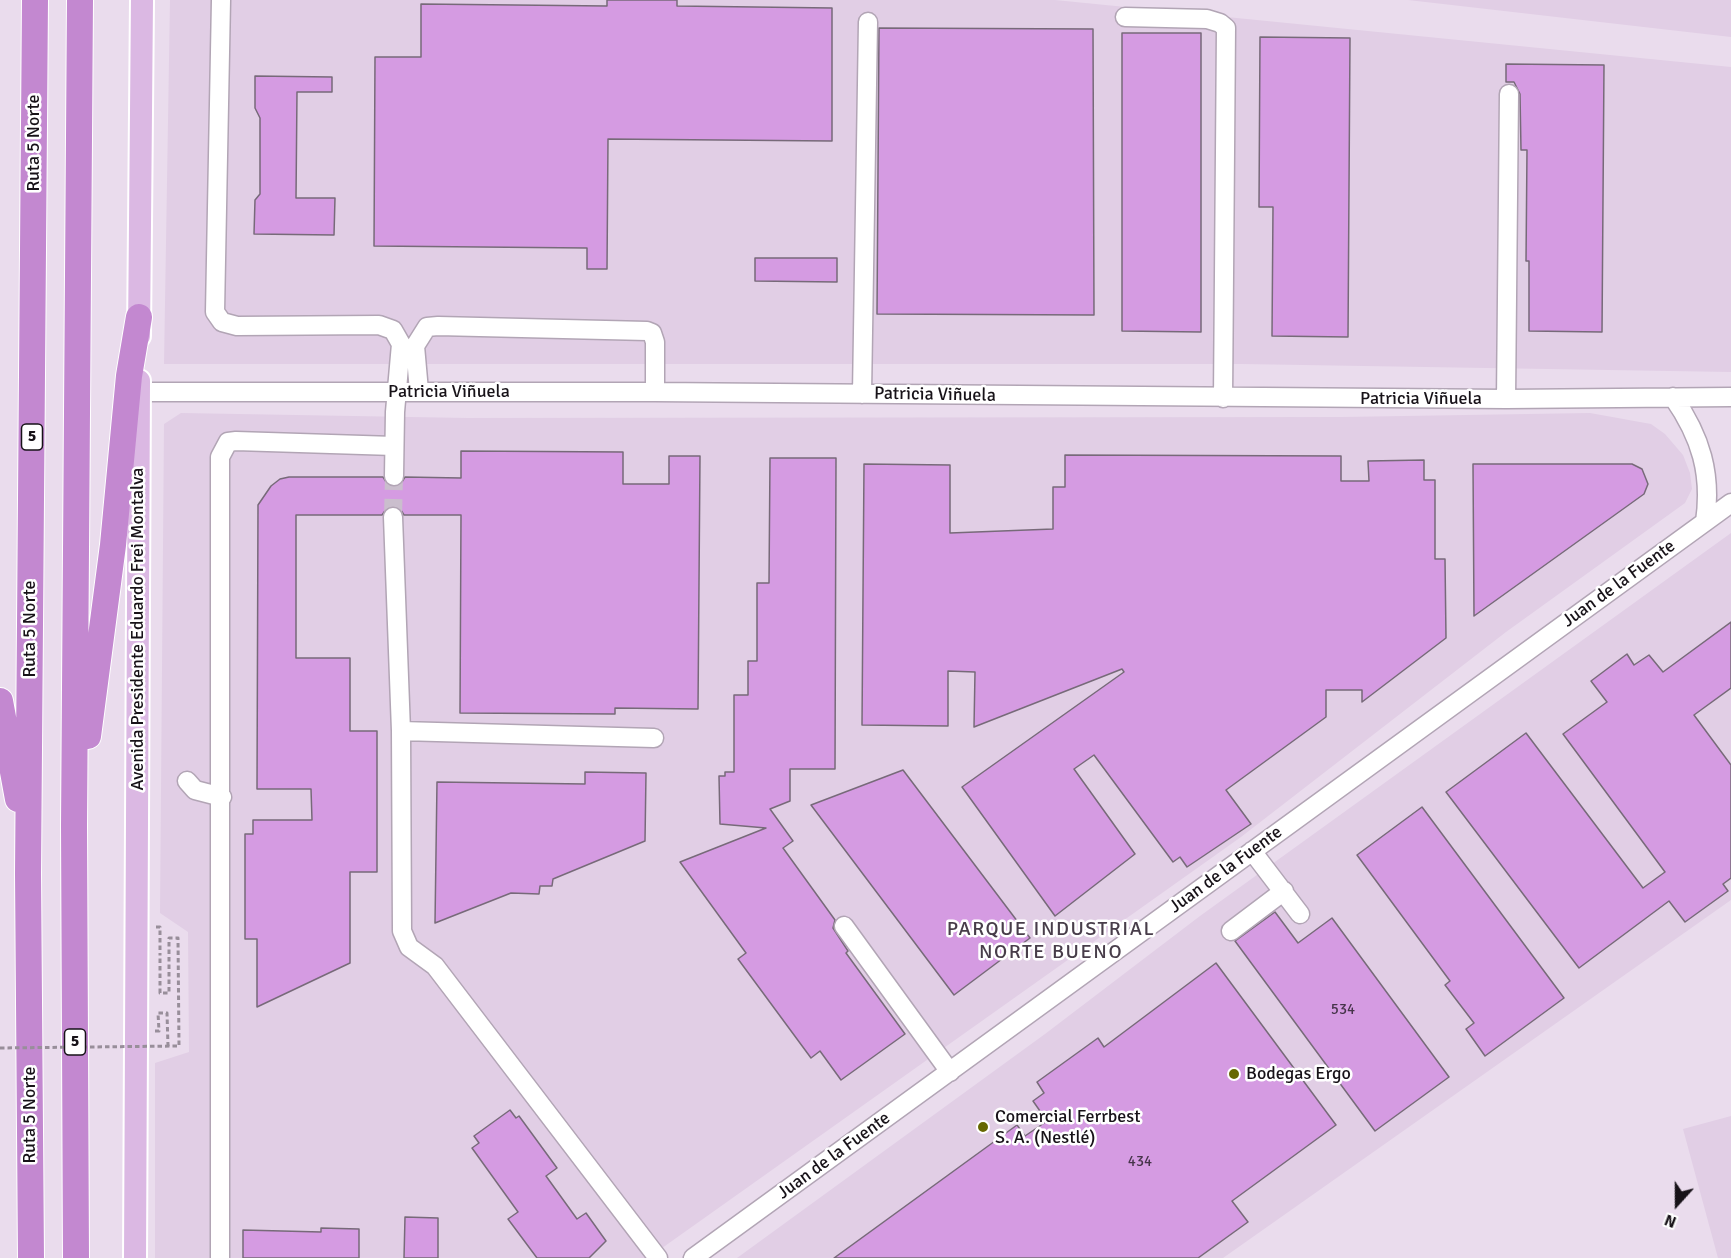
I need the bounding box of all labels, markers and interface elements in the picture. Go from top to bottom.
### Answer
street label: Ruta 5 Norte [23,94,45,192]
street label: Patricia Viñuela [388,381,510,403]
street label: Patricia Viñuela [874,383,996,407]
street label: Patricia Viñuela [1360,388,1482,410]
road number: 5 [22,424,42,450]
street label: Avenida Presidente Eduardo Frei Montalva [127,468,149,790]
street label: Juan de la Fuente [1558,536,1680,632]
street label: Ruta 5 Norte [19,580,41,678]
street label: Juan de la Fuente [1165,822,1287,918]
district label: PARQUE INDUSTRIAL NORTE BUENO [947,918,1155,965]
house number: 534 [1331,1001,1355,1019]
road number: 5 [64,1029,86,1055]
place label: Bodegas Ergo [1246,1063,1351,1085]
street label: Ruta 5 Norte [19,1066,41,1164]
marker: Bodegas Ergo [1227,1067,1241,1081]
place label: Comercial Ferrbest S. A. (Nestlé) [995,1106,1140,1148]
street label: Juan de la Fuente [773,1108,895,1204]
marker: Comercial Ferrbest S. A. (Nestlé) [976,1120,990,1134]
house number: 434 [1128,1153,1152,1171]
north arrow [1647,1174,1707,1234]
text: N [1662,1209,1679,1232]

